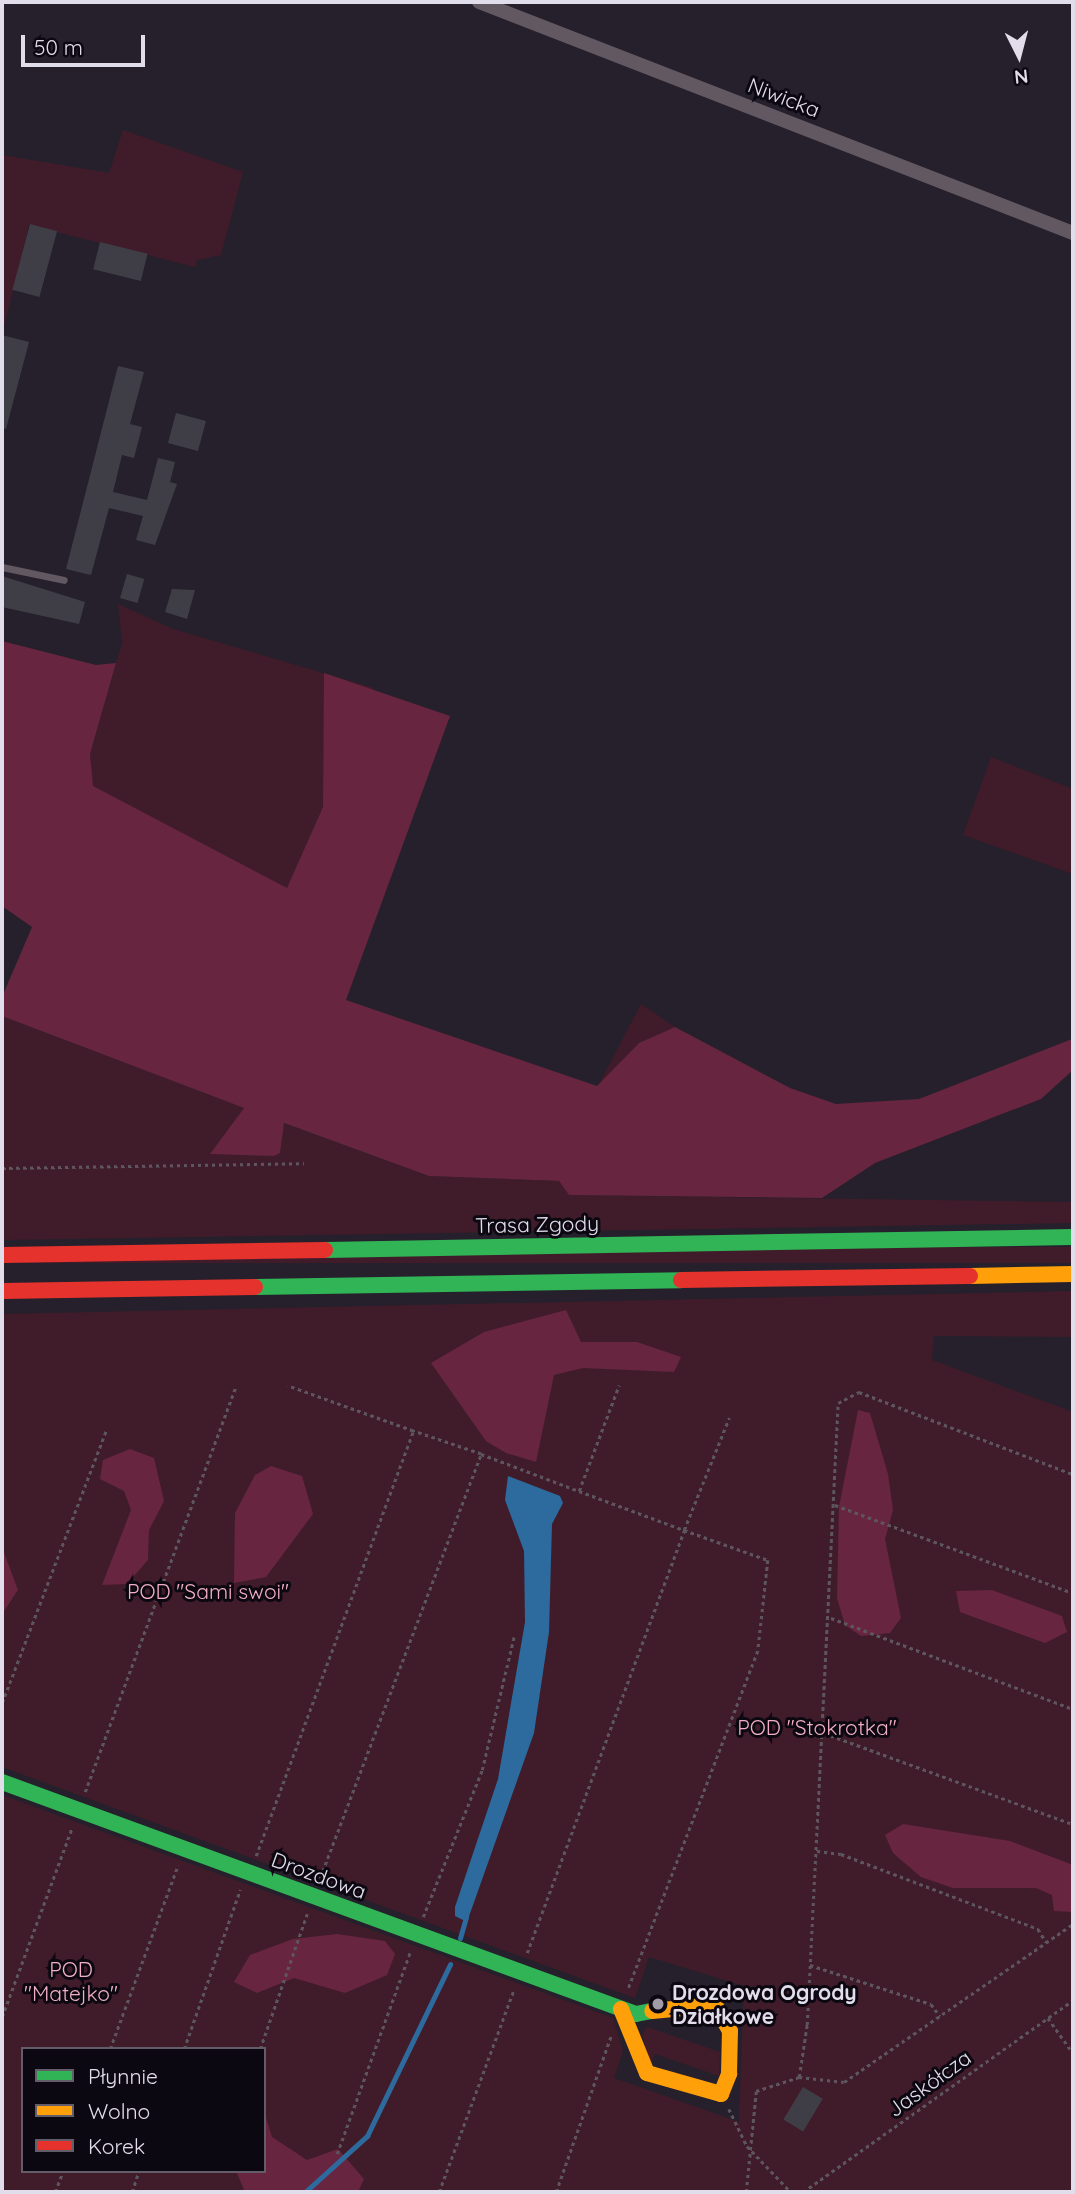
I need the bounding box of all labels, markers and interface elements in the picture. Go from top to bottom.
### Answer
scale bar [24,21,149,65]
north arrow [984,21,1054,91]
text: 50 m [34,34,83,60]
text: N [1013,64,1029,90]
street label: Niwicka [745,72,823,122]
street label: Trasa Zgody [475,1210,599,1238]
park label: POD "Sami swoi" [127,1578,289,1604]
park label: POD "Stokrotka" [737,1714,897,1740]
street label: Drozdowa [268,1846,370,1904]
park label: POD "Matejko" [24,1956,118,2006]
place label: Drozdowa Ogrody Działkowe [672,1979,857,2029]
marker: Drozdowa Ogrody Działkowe [650,1996,666,2012]
street label: Jaskółcza [882,2044,976,2122]
legend [21,2047,266,2173]
text: Płynnie [88,2063,158,2089]
text: Wolno [88,2098,150,2124]
text: Korek [88,2133,145,2159]

